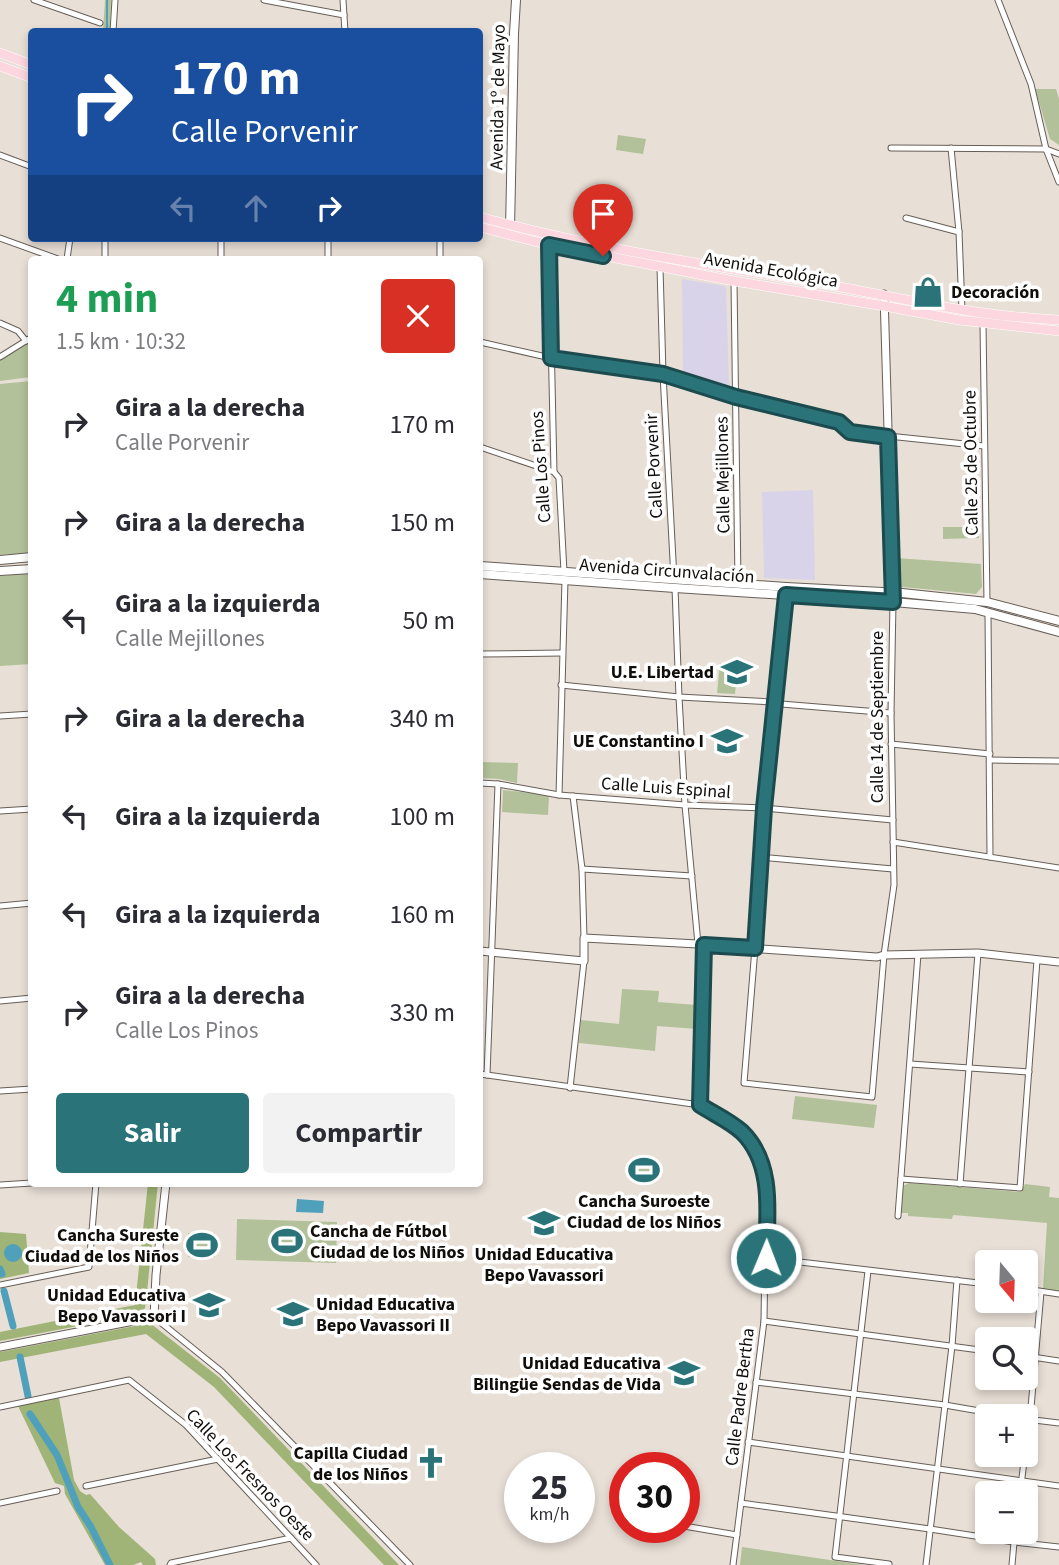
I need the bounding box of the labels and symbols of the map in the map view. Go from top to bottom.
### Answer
street label: Avenida 1º de Mayo [484,24,512,170]
pin [573,184,633,256]
street label: Avenida Ecológica [702,246,840,294]
shop icon: Decoración [911,275,945,309]
place label: Decoración [951,280,1040,305]
street label: Calle 25 de Octubre [957,390,985,536]
street label: Calle Los Pinos [525,410,557,524]
street label: Calle Porvenir [639,412,669,519]
street label: Calle Mejillones [709,416,737,534]
street label: Avenida Circunvalación [579,552,755,590]
street label: Calle 14 de Septiembre [865,631,890,803]
school or university icon: U.E. Libertad [720,655,754,689]
place label: U.E. Libertad [611,660,714,685]
school or university icon: UE Constantino I [710,724,744,758]
place label: UE Constantino I [573,729,704,754]
street label: Calle Luis Espinal [600,771,732,805]
sports icon: Cancha Suroeste Ciudad de los Niños [627,1153,661,1187]
place label: Cancha Suroeste Ciudad de los Niños [567,1189,721,1235]
school or university icon: Unidad Educativa Bepo Vavassori [527,1206,561,1240]
place label: Cancha de Fútbol Ciudad de los Niños [310,1219,464,1265]
position arrow [729,1221,803,1295]
place label: Cancha Sureste Ciudad de los Niños [25,1223,179,1269]
sports icon: Cancha de Fútbol Ciudad de los Niños [270,1224,304,1258]
sports icon: Cancha Sureste Ciudad de los Niños [185,1228,219,1262]
place label: Unidad Educativa Bepo Vavassori [475,1242,613,1288]
north arrow [975,1250,1038,1312]
place label: Unidad Educativa Bepo Vavassori I [47,1283,186,1329]
school or university icon: Unidad Educativa Bepo Vavassori I [192,1288,226,1322]
place label: Unidad Educativa Bepo Vavassori II [316,1292,455,1338]
school or university icon: Unidad Educativa Bepo Vavassori II [276,1297,310,1331]
street label: Calle Padre Bertha [719,1327,761,1467]
place label: Unidad Educativa Bilingüe Sendas de Vida [473,1351,661,1397]
school or university icon: Unidad Educativa Bilingüe Sendas de Vida [667,1356,701,1390]
street label: Calle Los Fresnos Oeste [180,1403,320,1547]
place label: Capilla Ciudad de los Niños [294,1441,408,1487]
church icon: Capilla Ciudad de los Niños [414,1446,448,1480]
speed limit sign: 30 [609,1452,700,1543]

